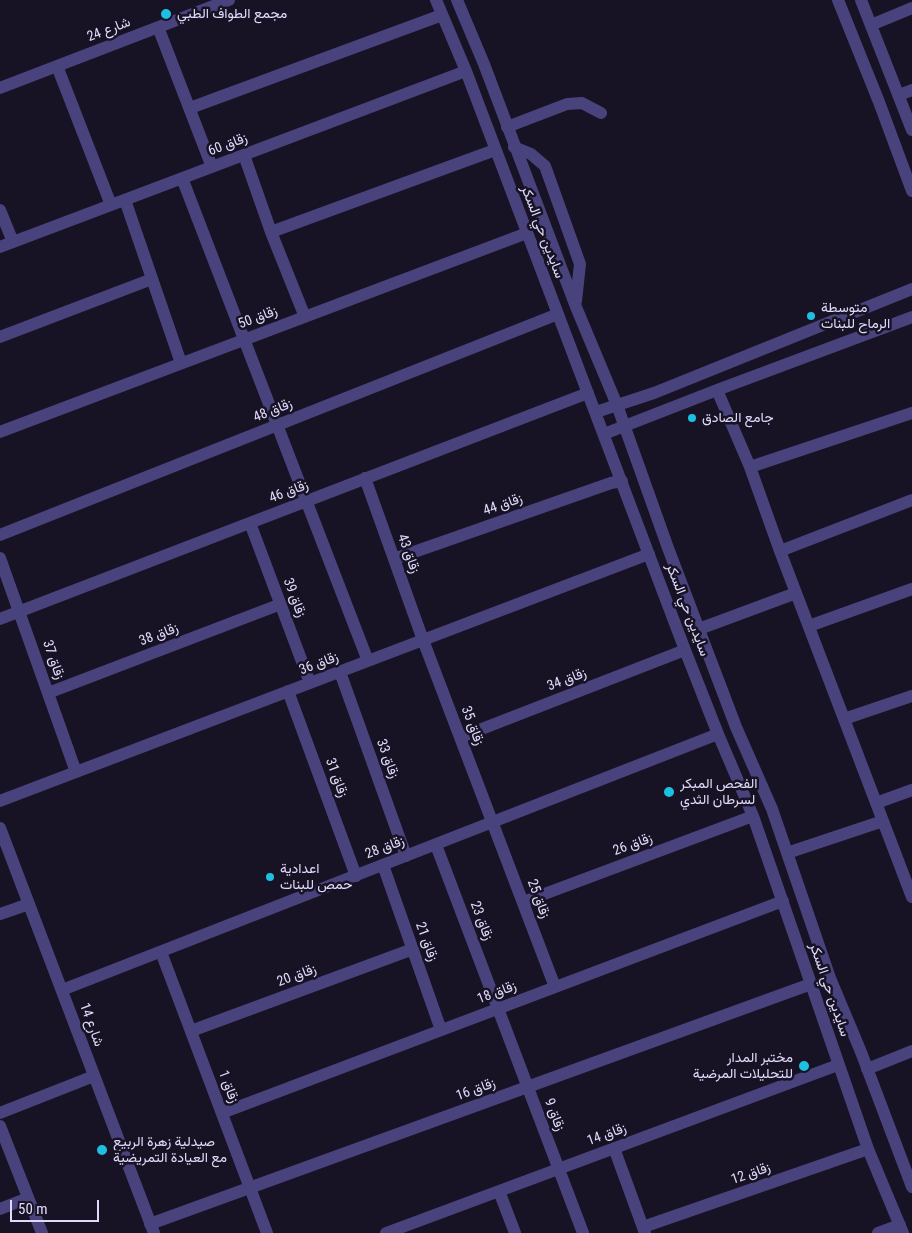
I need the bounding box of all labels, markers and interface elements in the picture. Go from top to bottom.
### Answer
place label: مجمع الطواف الطبي [177,6,287,22]
marker: مجمع الطواف الطبي [159,7,173,21]
street label: شارع 24 [85,14,133,46]
street label: زقاق 60 [206,130,250,160]
street label: سايدين حي السكر [517,183,567,281]
place label: متوسطة الرماح للبنات [821,300,890,332]
street label: زقاق 50 [236,303,280,333]
marker: متوسطة الرماح للبنات [805,310,817,322]
street label: زقاق 48 [251,396,295,426]
place label: جامع الصادق [702,410,774,426]
marker: جامع الصادق [686,412,698,424]
street label: زقاق 46 [267,477,311,507]
street label: زقاق 44 [481,490,525,520]
street label: زقاق 43 [393,532,423,576]
street label: سايدين حي السكر [662,561,712,659]
street label: زقاق 39 [279,576,309,620]
street label: زقاق 38 [137,620,181,650]
street label: زقاق 37 [38,638,68,682]
street label: زقاق 36 [297,649,341,679]
street label: زقاق 34 [545,665,589,695]
street label: زقاق 35 [457,704,487,748]
street label: زقاق 33 [372,737,402,781]
street label: زقاق 31 [321,756,351,800]
place label: الفحص المبكر لسرطان الثدي [680,776,758,809]
marker: الفحص المبكر لسرطان الثدي [662,785,676,799]
street label: زقاق 26 [611,830,655,860]
street label: زقاق 28 [363,833,407,863]
place label: اعدادية حمص للبنات [280,861,352,894]
marker: اعدادية حمص للبنات [264,871,276,883]
street label: زقاق 25 [523,877,553,921]
street label: زقاق 23 [466,899,496,943]
street label: زقاق 21 [411,920,441,964]
street label: سايدين حي السكر [805,941,853,1039]
street label: زقاق 20 [275,961,319,991]
street label: زقاق 18 [475,978,519,1008]
street label: شارع 14 [75,1001,107,1049]
place label: مختبر المدار للتحليلات المرضية [693,1050,793,1082]
marker: مختبر المدار للتحليلات المرضية [797,1059,811,1073]
street label: زقاق 1 [214,1068,242,1106]
street label: زقاق 16 [454,1075,498,1105]
street label: زقاق 9 [540,1096,568,1134]
street label: زقاق 14 [585,1120,629,1150]
place label: صيدلية زهرة الربيع مع العيادة التمريضية [113,1134,227,1166]
marker: صيدلية زهرة الربيع مع العيادة التمريضية [95,1143,109,1157]
street label: زقاق 12 [729,1159,773,1189]
scale bar [12,1190,101,1222]
text: 50 m [18,1200,48,1218]

